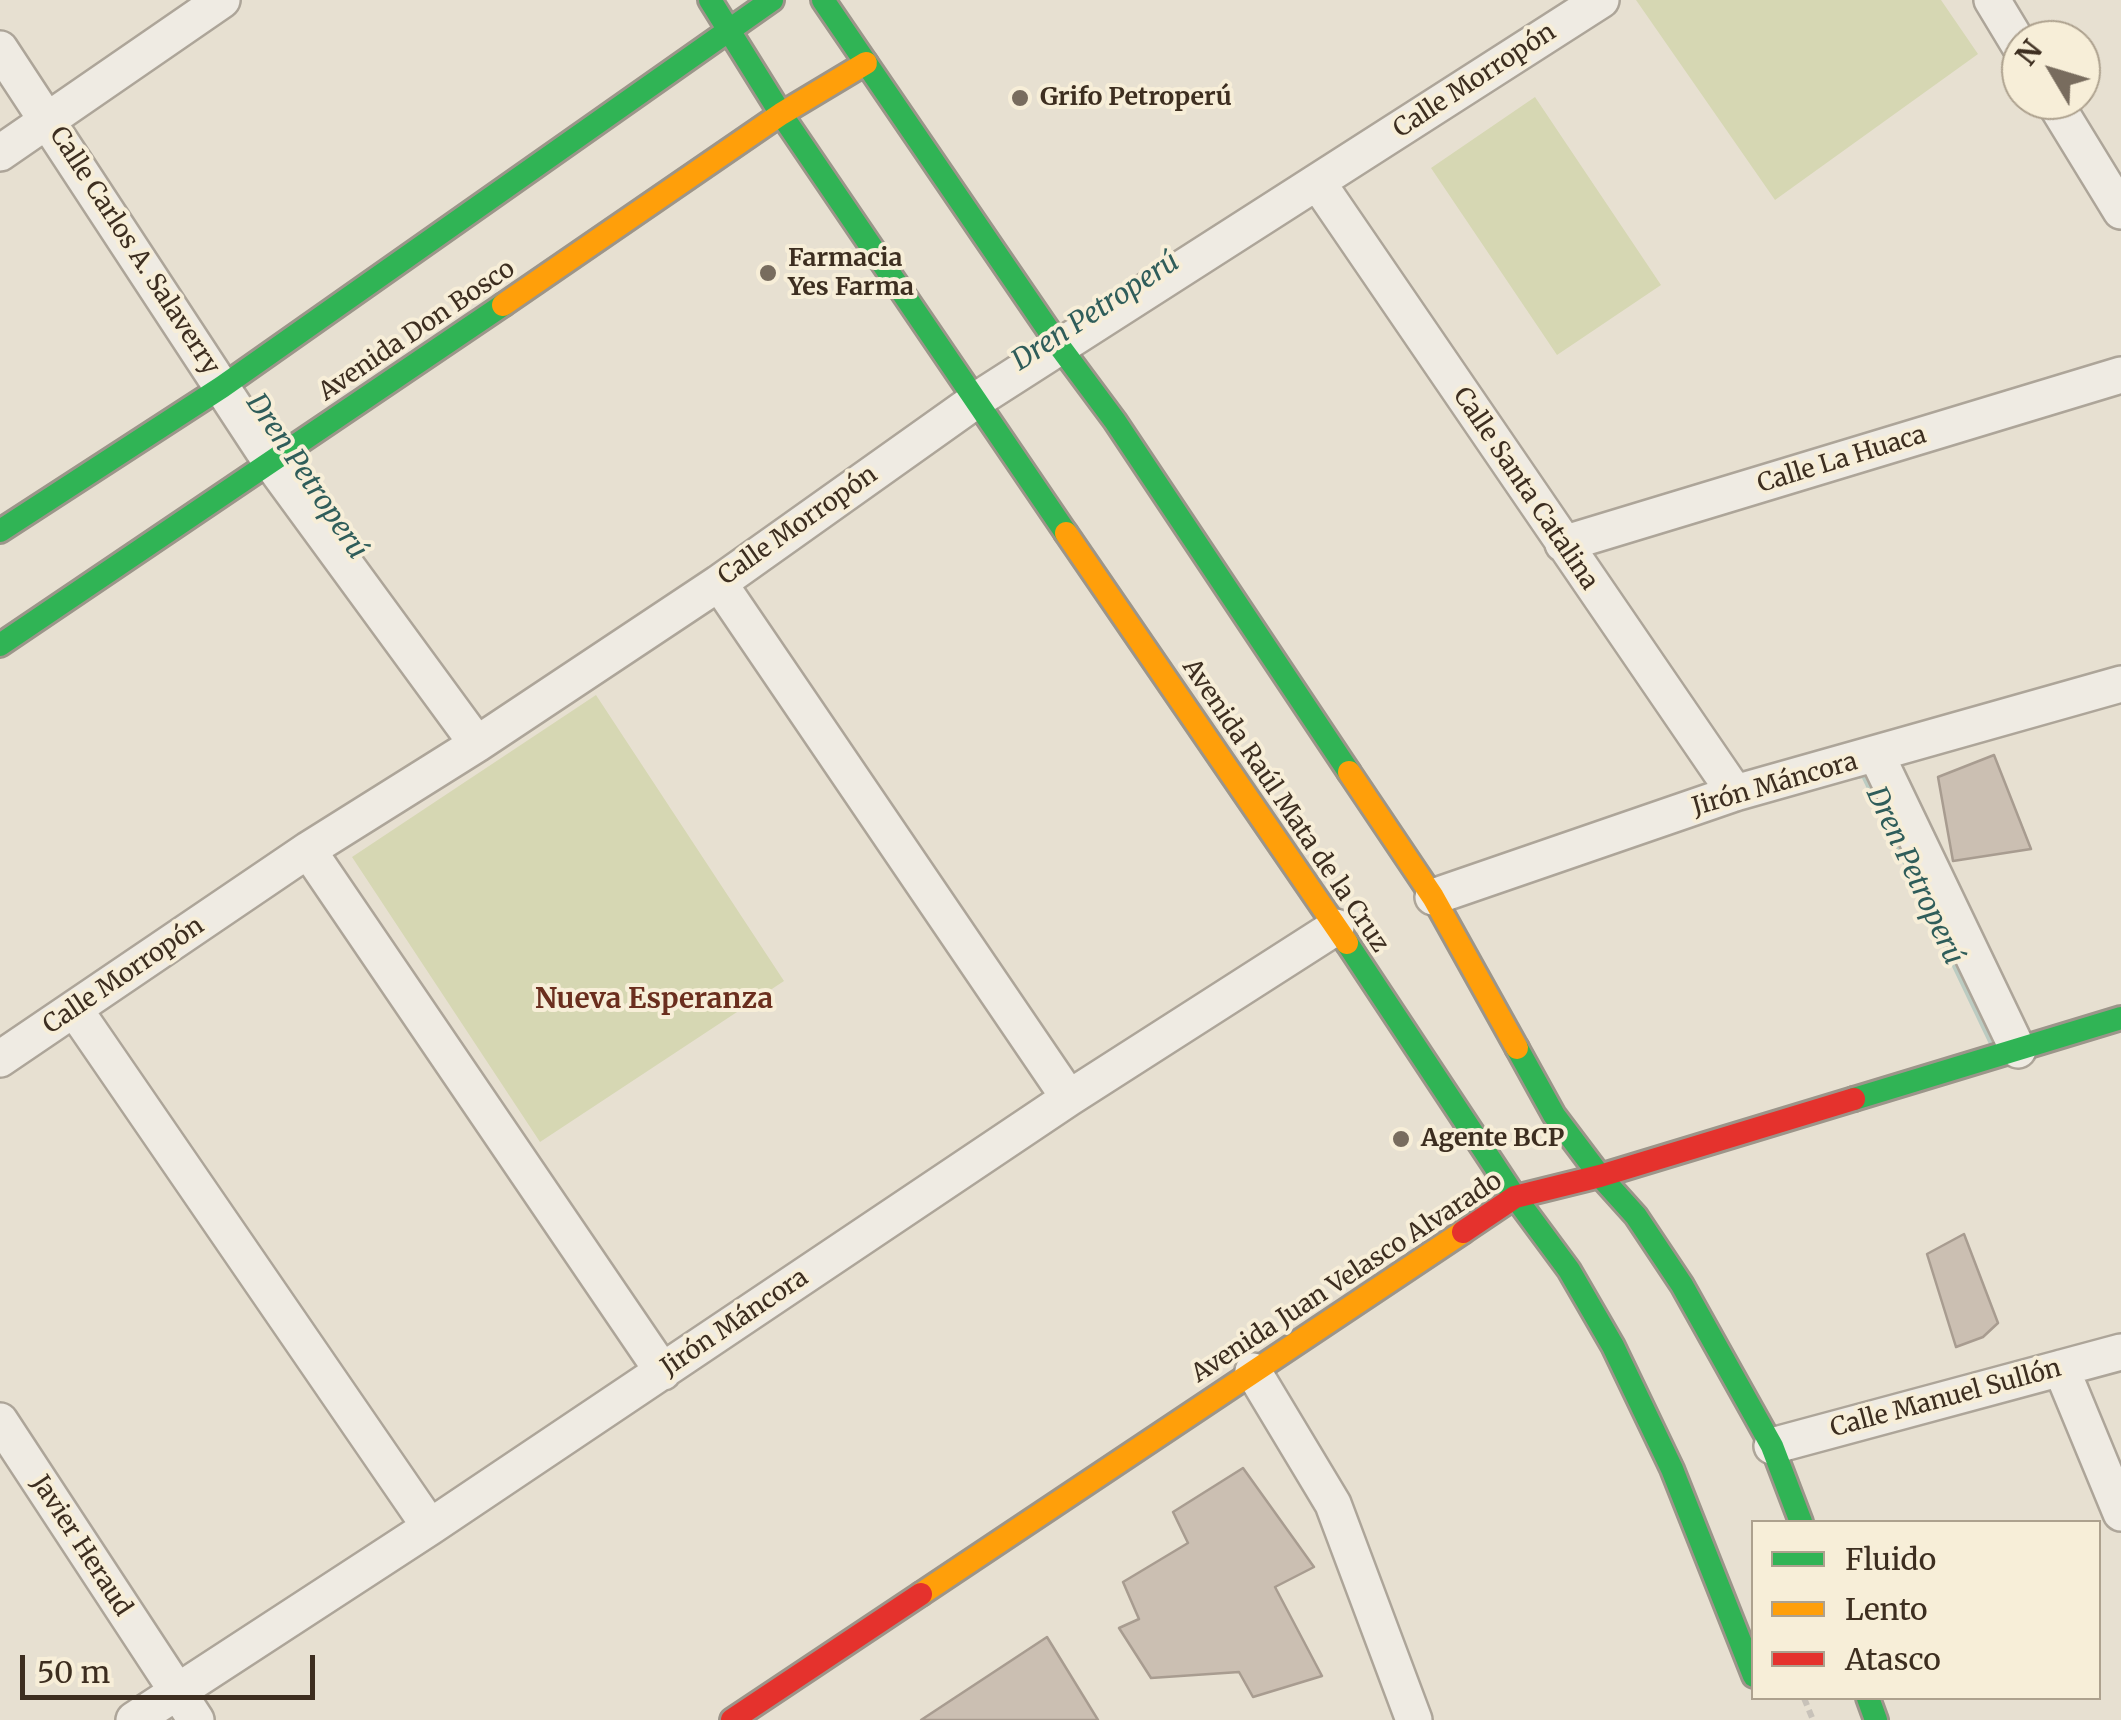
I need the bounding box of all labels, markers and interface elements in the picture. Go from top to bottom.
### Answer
street label: Calle Morropón [1388,17,1562,145]
north arrow [2001,20,2101,120]
text: N [2008,33,2050,73]
place label: Grifo Petroperú [1040,83,1232,113]
marker: Grifo Petroperú [1009,87,1031,109]
street label: Calle Carlos A. Salaverry [43,121,225,381]
place label: Farmacia Yes Farma [788,244,914,303]
water label: Dren Petroperú [1006,246,1186,378]
street label: Avenida Don Bosco [313,254,521,408]
marker: Farmacia Yes Farma [757,262,779,284]
street label: Calle Santa Catalina [1446,382,1604,596]
water label: Dren Petroperú [238,388,374,566]
street label: Calle La Huaca [1754,420,1930,500]
street label: Calle Morropón [713,460,883,592]
street label: Avenida Raúl Mata de la Cruz [1175,654,1395,958]
street label: Jirón Máncora [1689,747,1861,823]
water label: Dren Petroperú [1858,782,1970,970]
street label: Calle Morropón [38,911,210,1041]
district label: Nueva Esperanza [535,983,773,1017]
place label: Agente BCP [1421,1124,1564,1154]
marker: Agente BCP [1390,1128,1412,1150]
street label: Avenida Juan Velasco Alvarado [1186,1166,1508,1390]
street label: Jirón Máncora [656,1263,814,1383]
street label: Calle Manuel Sullón [1827,1354,2065,1444]
street label: Javier Heraud [24,1470,138,1622]
legend [1751,1520,2101,1700]
text: Fluido [1845,1540,1936,1578]
text: Lento [1845,1590,1928,1628]
scale bar [25,1635,320,1697]
text: Atasco [1845,1640,1941,1678]
text: 50 m [37,1653,110,1691]

